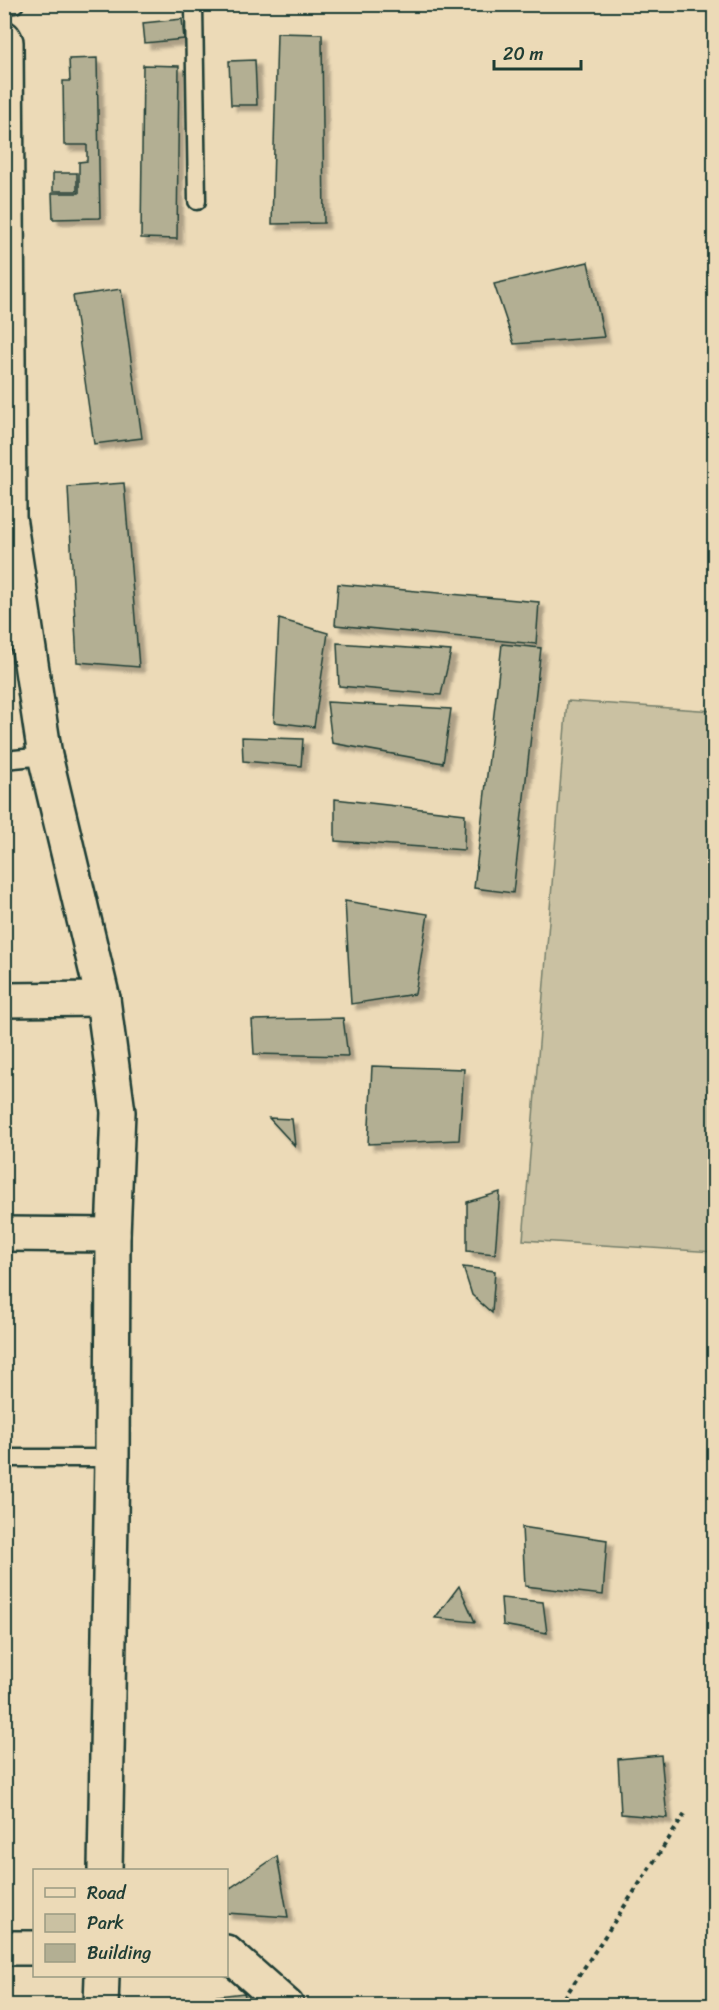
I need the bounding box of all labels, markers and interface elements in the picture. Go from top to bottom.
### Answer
scale bar [494,33,581,71]
text: 20 m [503,38,543,70]
legend [33,1869,228,1977]
text: Road [87,1877,127,1909]
text: Park [87,1907,124,1939]
text: Building [87,1937,151,1969]

